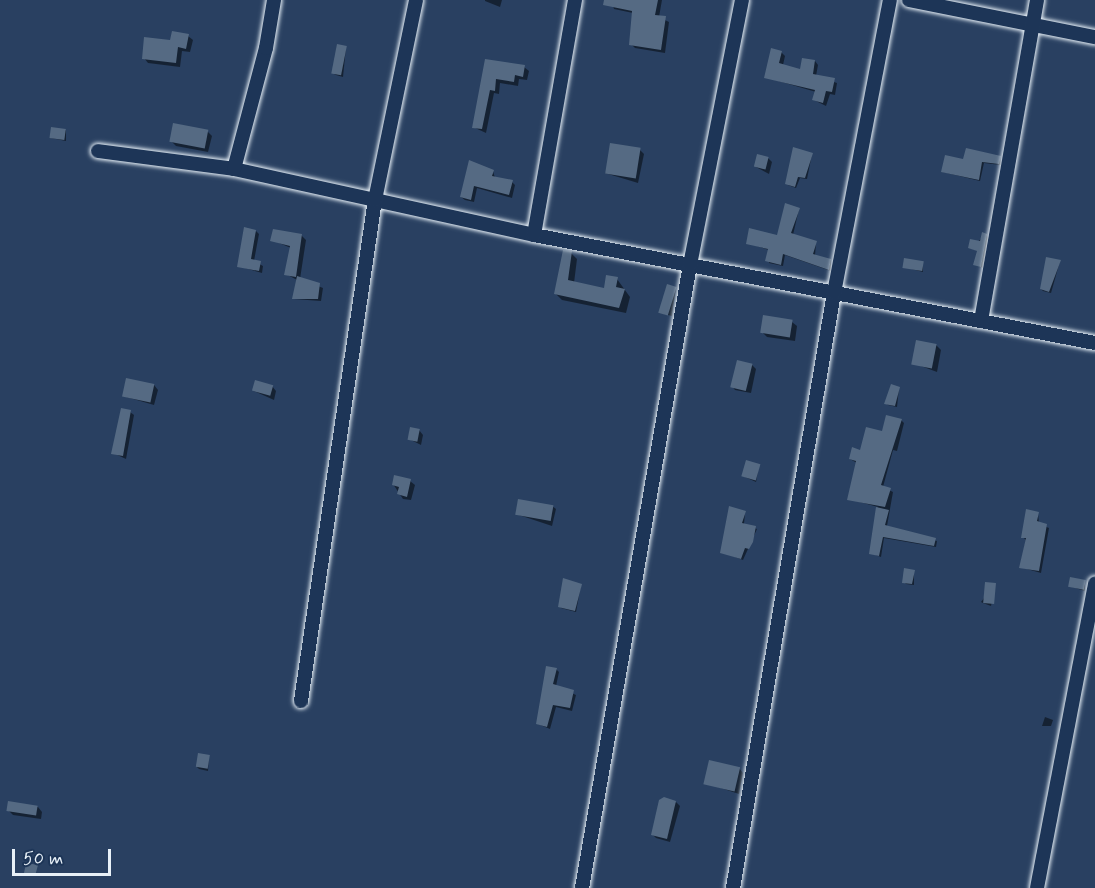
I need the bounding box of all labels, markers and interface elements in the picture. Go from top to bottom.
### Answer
scale bar [15,837,114,875]
text: 50 m [23,847,63,871]

